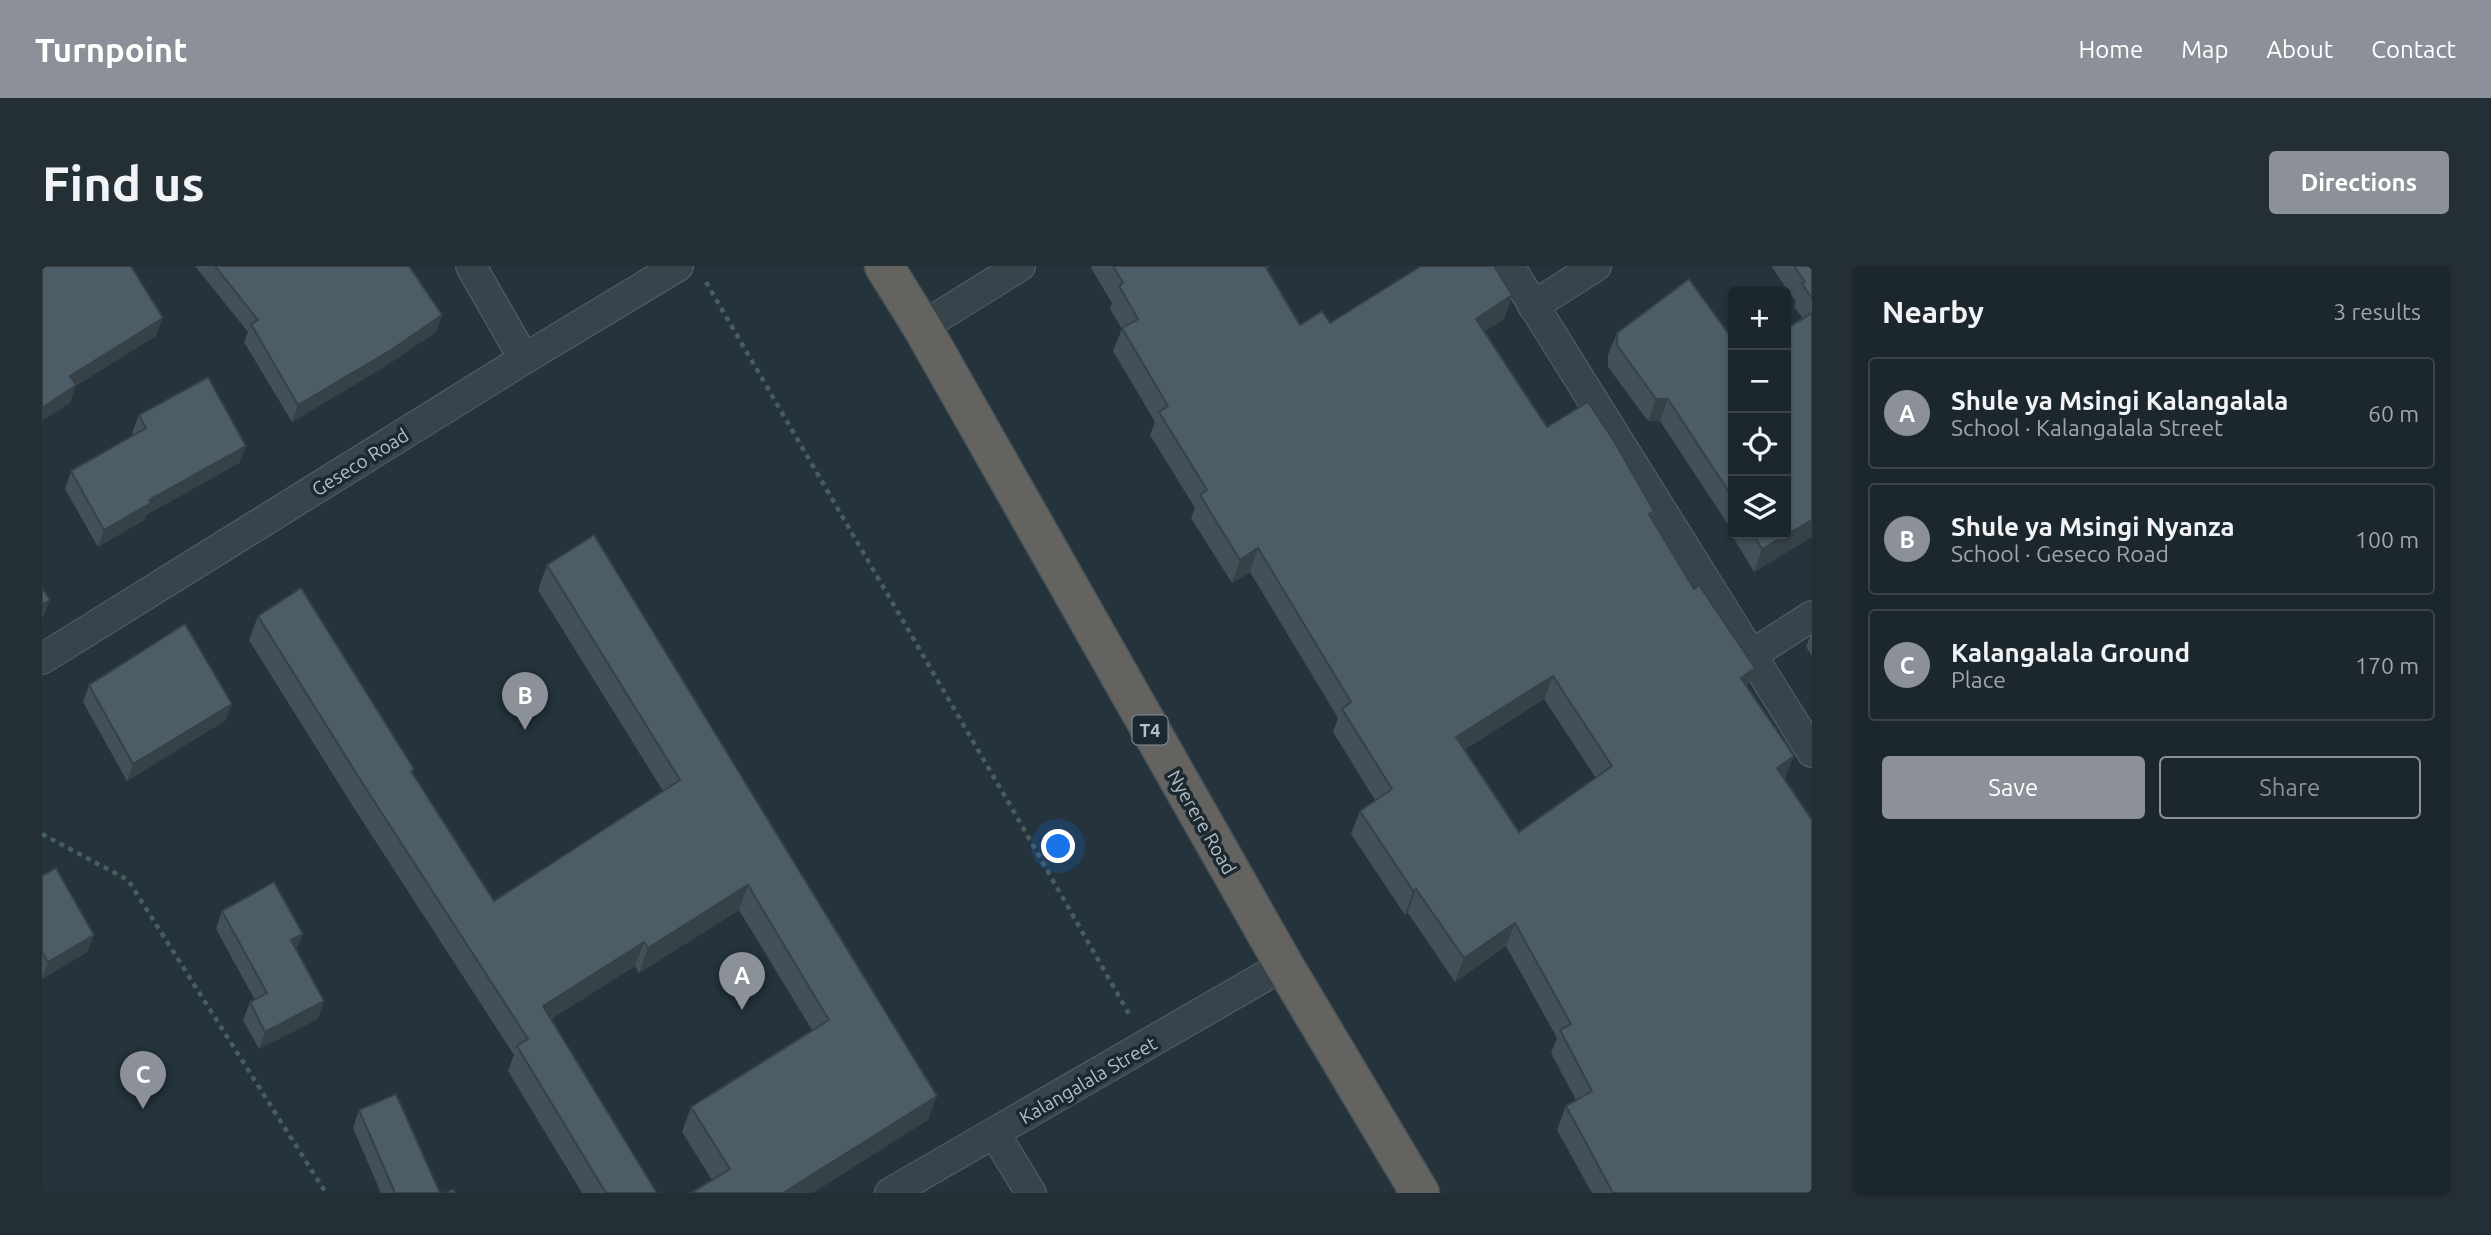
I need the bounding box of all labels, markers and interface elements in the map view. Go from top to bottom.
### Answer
text: Turnpoint [35,31,187,68]
text: Home [2078,36,2143,63]
text: Map [2181,36,2228,63]
text: About [2266,36,2333,63]
text: Contact [2371,36,2456,63]
button: Directions [2269,151,2449,214]
text: Find us [42,155,205,210]
map controls [1728,287,1791,539]
button: + [1728,287,1791,350]
text: Nearby [1882,295,1984,329]
text: 3 results [2333,299,2421,324]
button: − [1728,350,1791,413]
text: Shule ya Msingi Kalangalala [1951,386,2288,415]
text: A [1899,401,1915,426]
text: 60 m [2368,401,2419,426]
button: locate [1728,413,1791,476]
text: School · Kalangalala Street [1951,415,2223,440]
street label: Geseco Road [308,424,412,500]
button: layers [1728,476,1791,539]
text: Shule ya Msingi Nyanza [1951,512,2235,541]
text: B [1899,527,1915,552]
text: 100 m [2355,527,2419,552]
text: School · Geseco Road [1951,541,2169,566]
text: Kalangalala Ground [1951,638,2190,667]
text: C [1900,653,1914,678]
text: 170 m [2355,653,2419,678]
text: Place [1951,667,2006,692]
pin: B [502,672,548,730]
road number: T4 [1132,716,1168,744]
button: Save [1882,756,2145,819]
button: Share [2159,756,2421,819]
street label: Nyerere Road [1163,766,1241,878]
your location [1041,829,1075,863]
pin: A [719,952,765,1010]
street label: Kalangalala Street [1016,1032,1161,1128]
pin: C [120,1051,166,1109]

